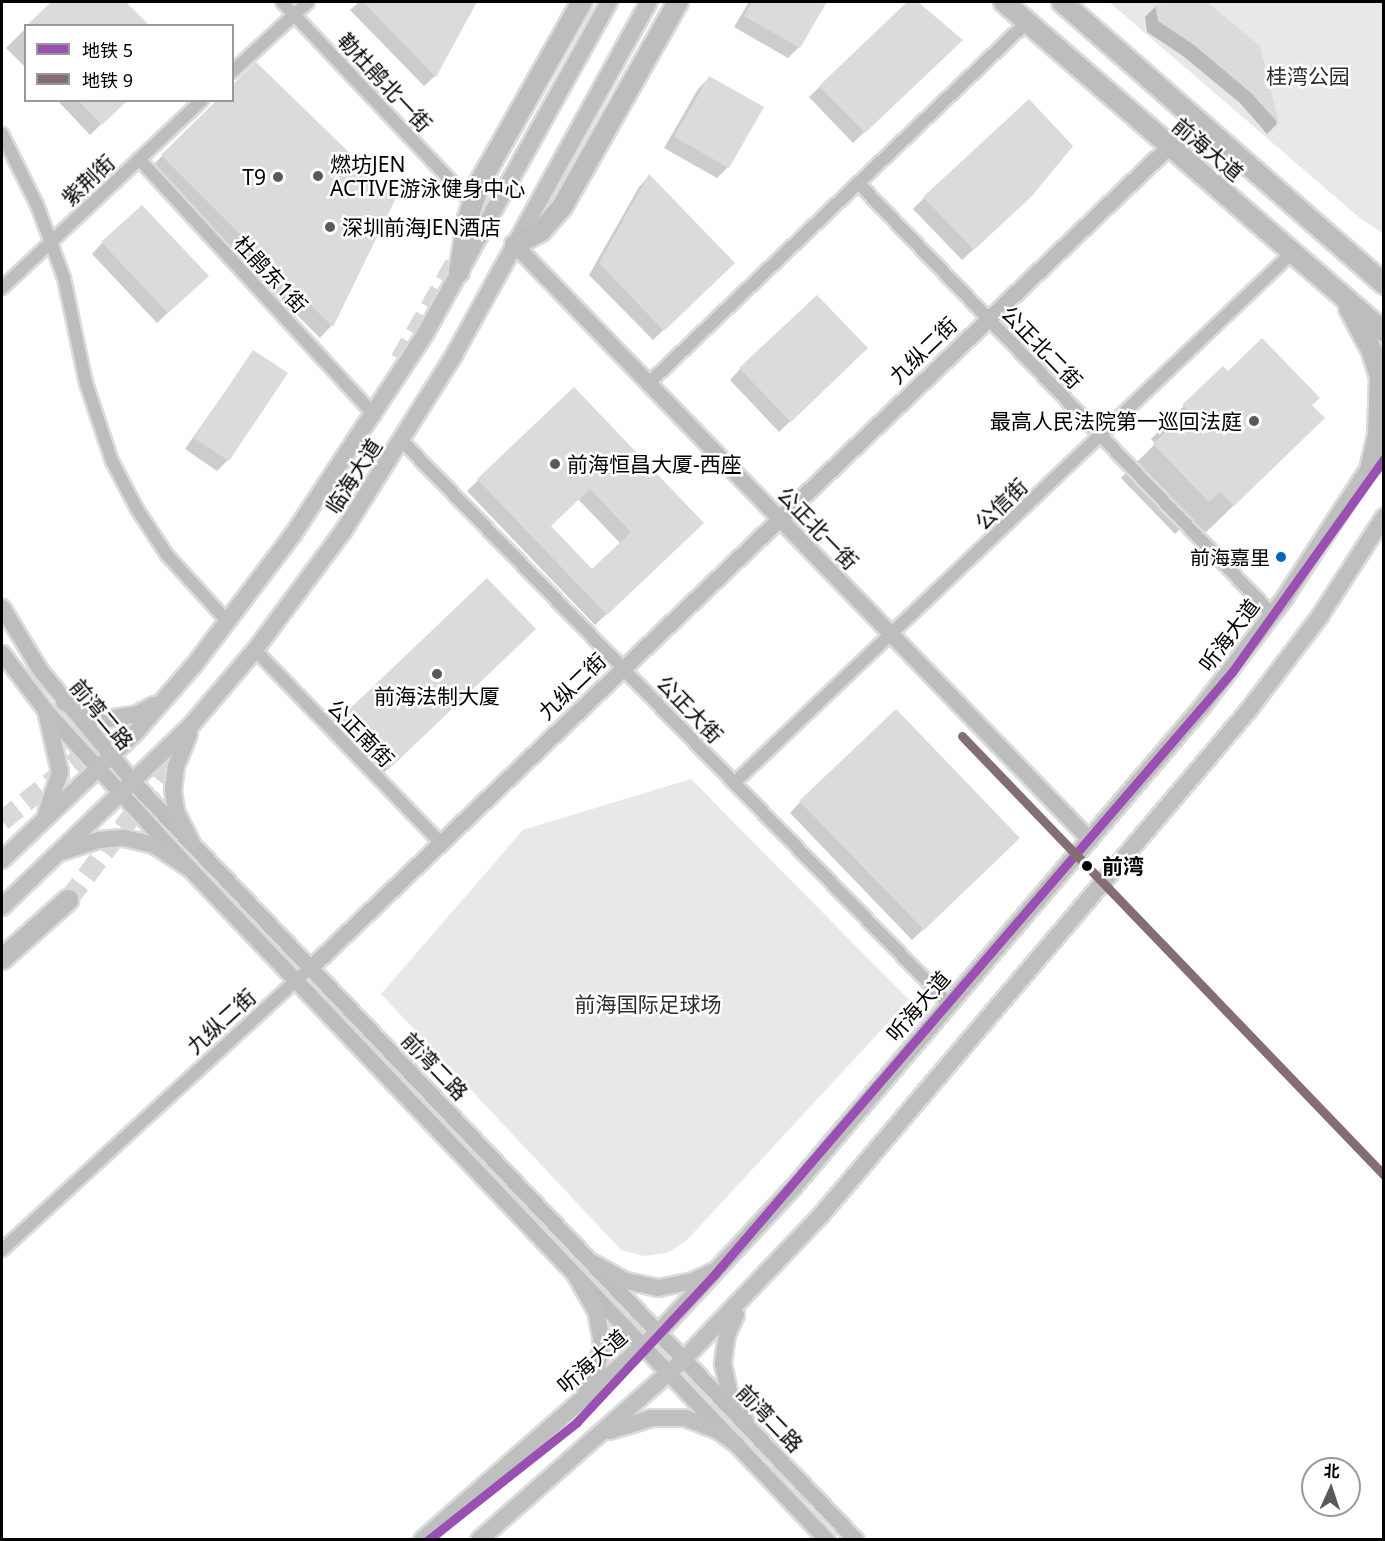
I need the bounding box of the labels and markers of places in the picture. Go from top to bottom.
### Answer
place label: 燃坊JEN ACTIVE游泳健身中心 [330,151,525,201]
place label: T9 [242,164,266,190]
marker: 燃坊JEN ACTIVE游泳健身中心 [311,169,325,183]
marker: T9 [271,170,285,184]
place label: 深圳前海JEN酒店 [342,214,501,240]
marker: 深圳前海JEN酒店 [323,220,337,234]
place label: 最高人民法院第一巡回法庭 [990,408,1242,434]
marker: 最高人民法院第一巡回法庭 [1247,414,1261,428]
place label: 前海恒昌大厦-西座 [567,451,742,477]
marker: 前海恒昌大厦-西座 [548,457,562,471]
place label: 前海嘉里 [1190,545,1270,569]
marker: 前海嘉里 [1275,551,1287,563]
marker: 前海法制大厦 [430,667,444,681]
place label: 前海法制大厦 [374,683,500,709]
place label: 前湾 [1102,853,1144,879]
marker: 前湾 [1077,856,1097,876]

